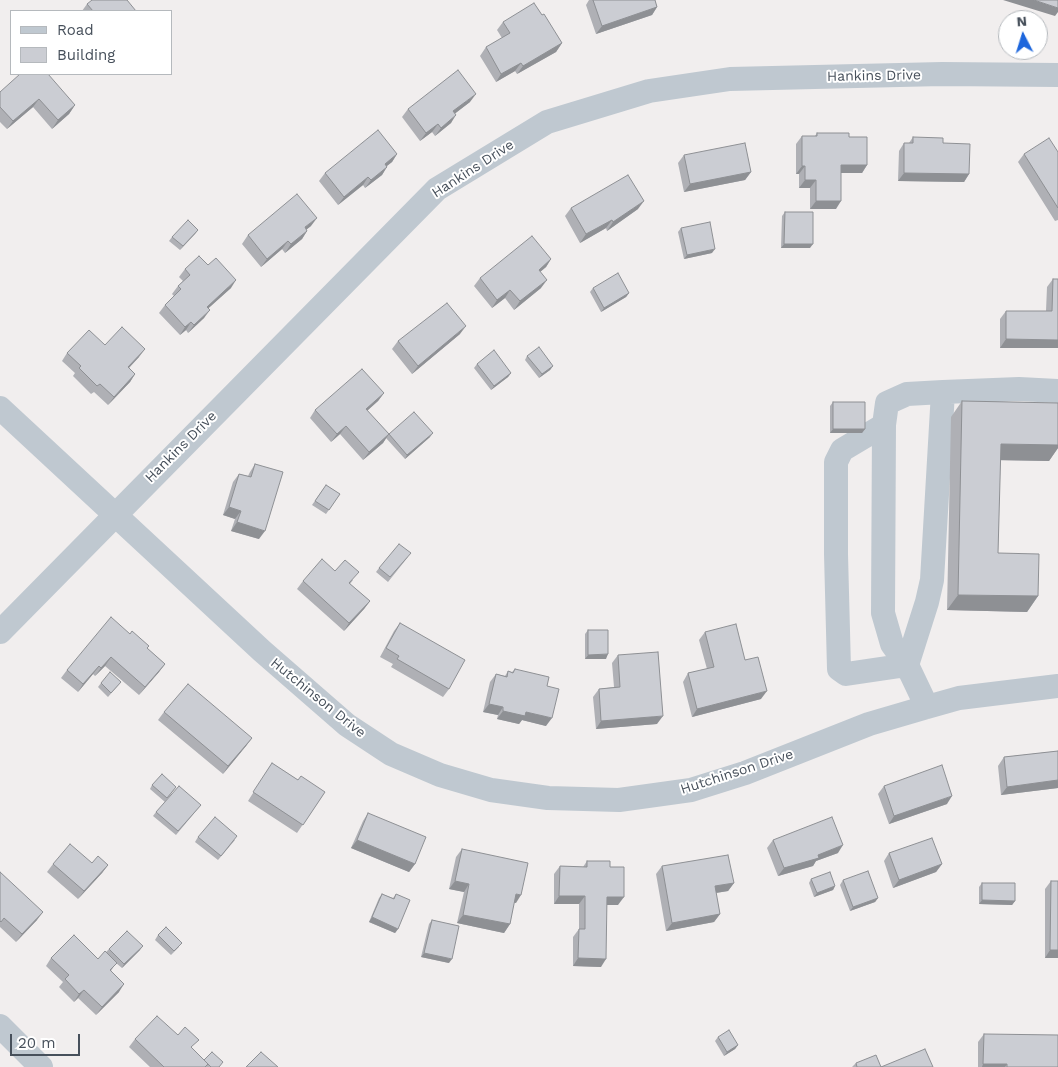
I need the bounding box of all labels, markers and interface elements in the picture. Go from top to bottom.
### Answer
legend [10,10,172,75]
north arrow [998,10,1048,60]
text: N [1016,13,1028,29]
text: Road [57,21,94,39]
text: Building [57,46,115,64]
street label: Hankins Drive [827,67,921,85]
street label: Hankins Drive [429,136,517,202]
street label: Hankins Drive [142,408,220,486]
street label: Hutchinson Drive [267,654,369,742]
street label: Hutchinson Drive [678,746,796,798]
scale bar [12,1024,82,1056]
text: 20 m [18,1034,56,1052]

